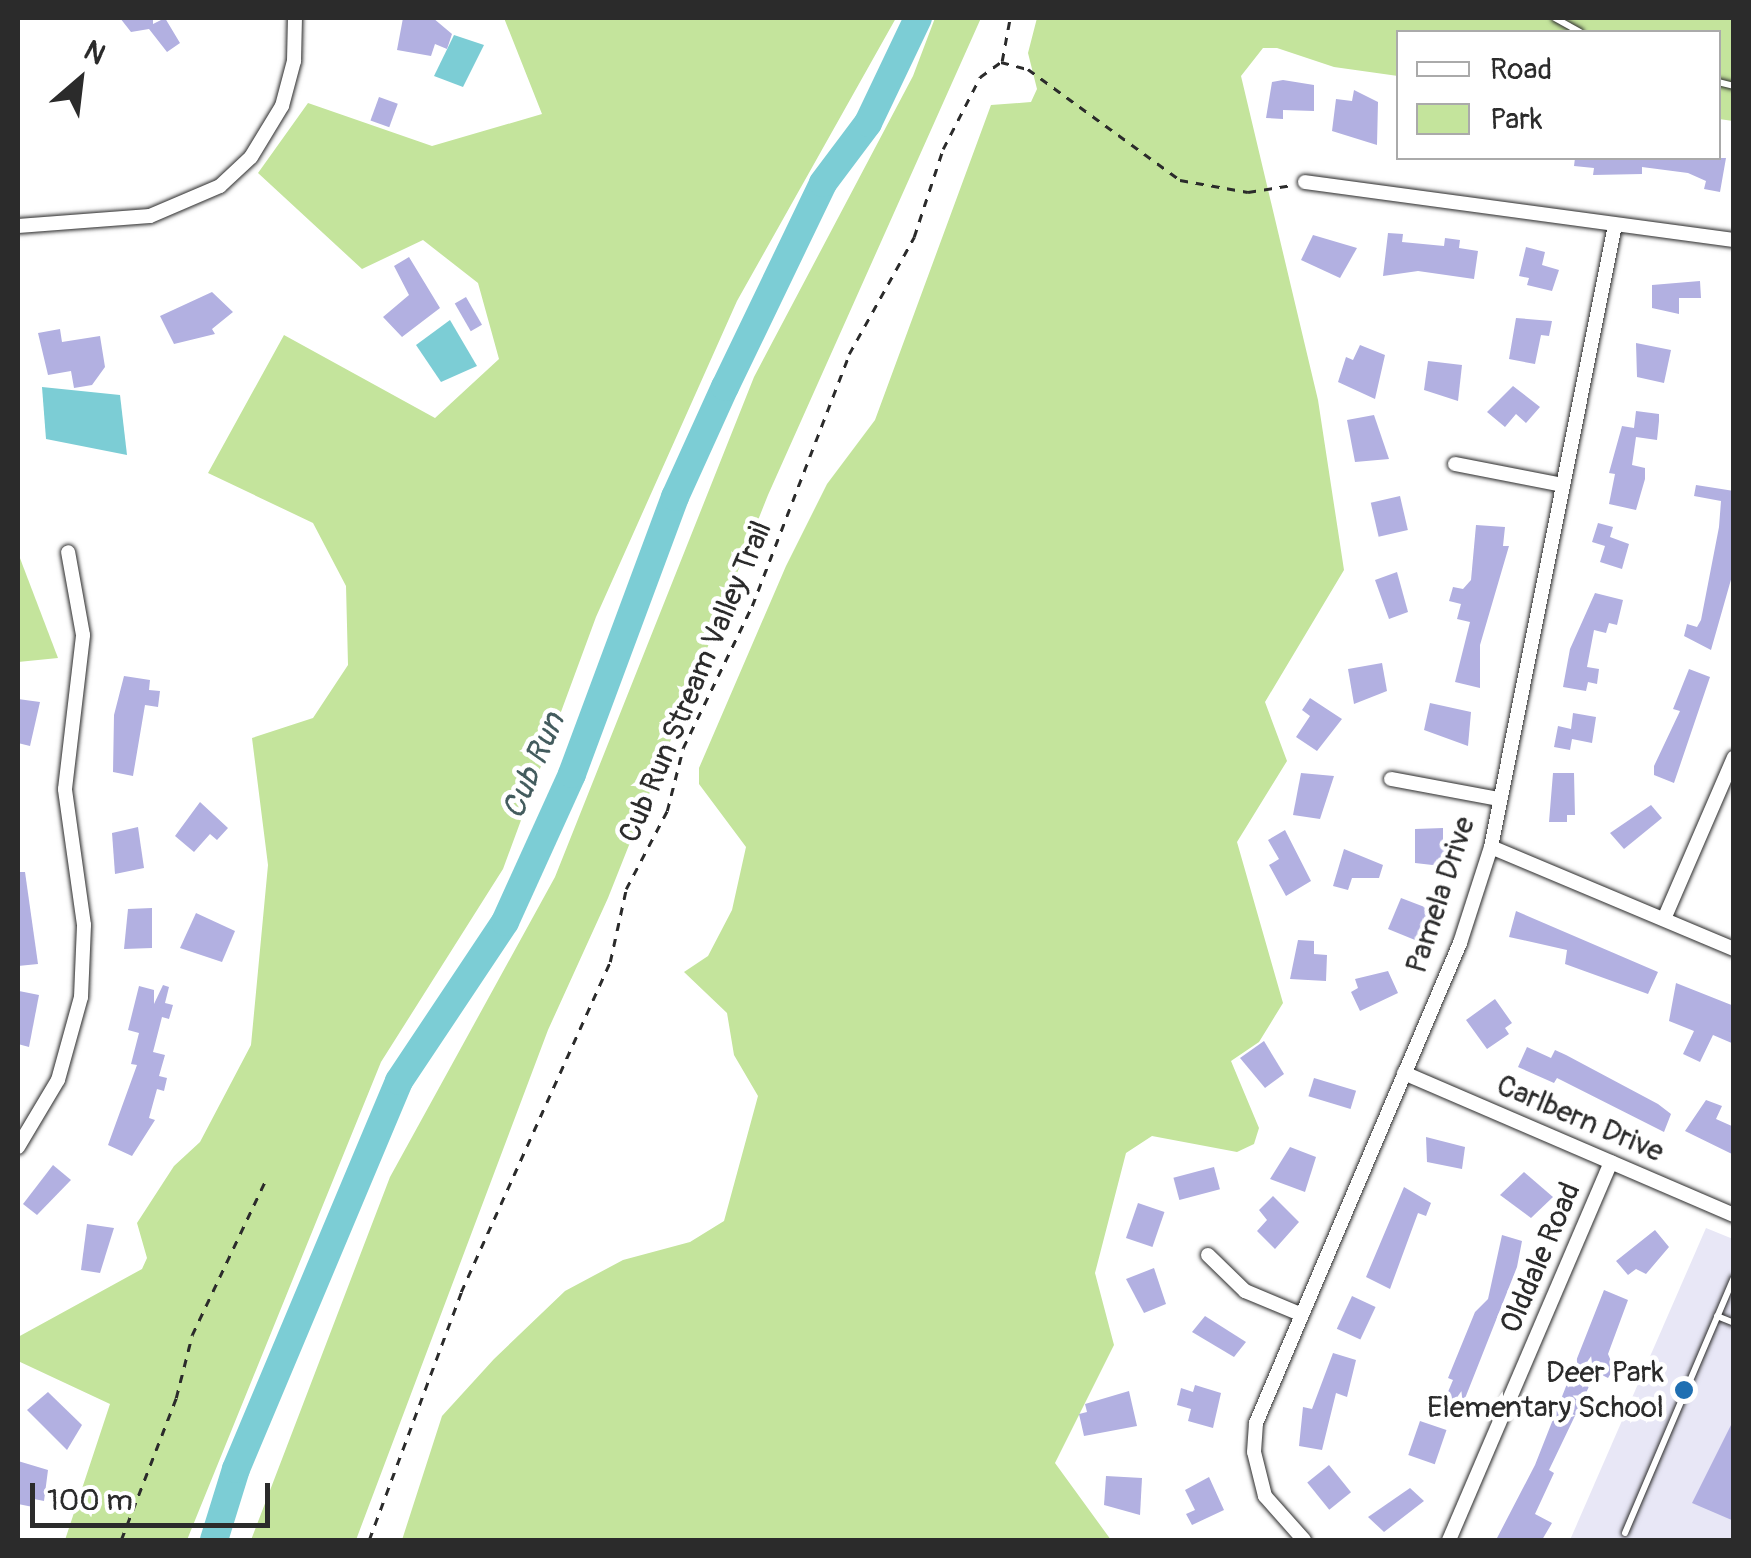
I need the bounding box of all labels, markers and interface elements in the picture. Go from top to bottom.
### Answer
north arrow [30,30,130,130]
legend [1396,30,1721,160]
text: N [78,33,111,73]
text: Road [1490,51,1552,88]
text: Park [1490,101,1543,138]
street label: Cub Run Stream Valley Trail [612,516,780,848]
water label: Cub Run [495,707,573,825]
street label: Pamela Drive [1399,812,1483,978]
street label: Carlbern Drive [1491,1068,1669,1170]
street label: Olddale Road [1493,1177,1589,1339]
place label: Deer Park Elementary School [1427,1355,1664,1426]
marker: Deer Park Elementary School [1673,1379,1695,1401]
scale bar [35,1463,275,1525]
text: 100 m [47,1482,133,1519]

